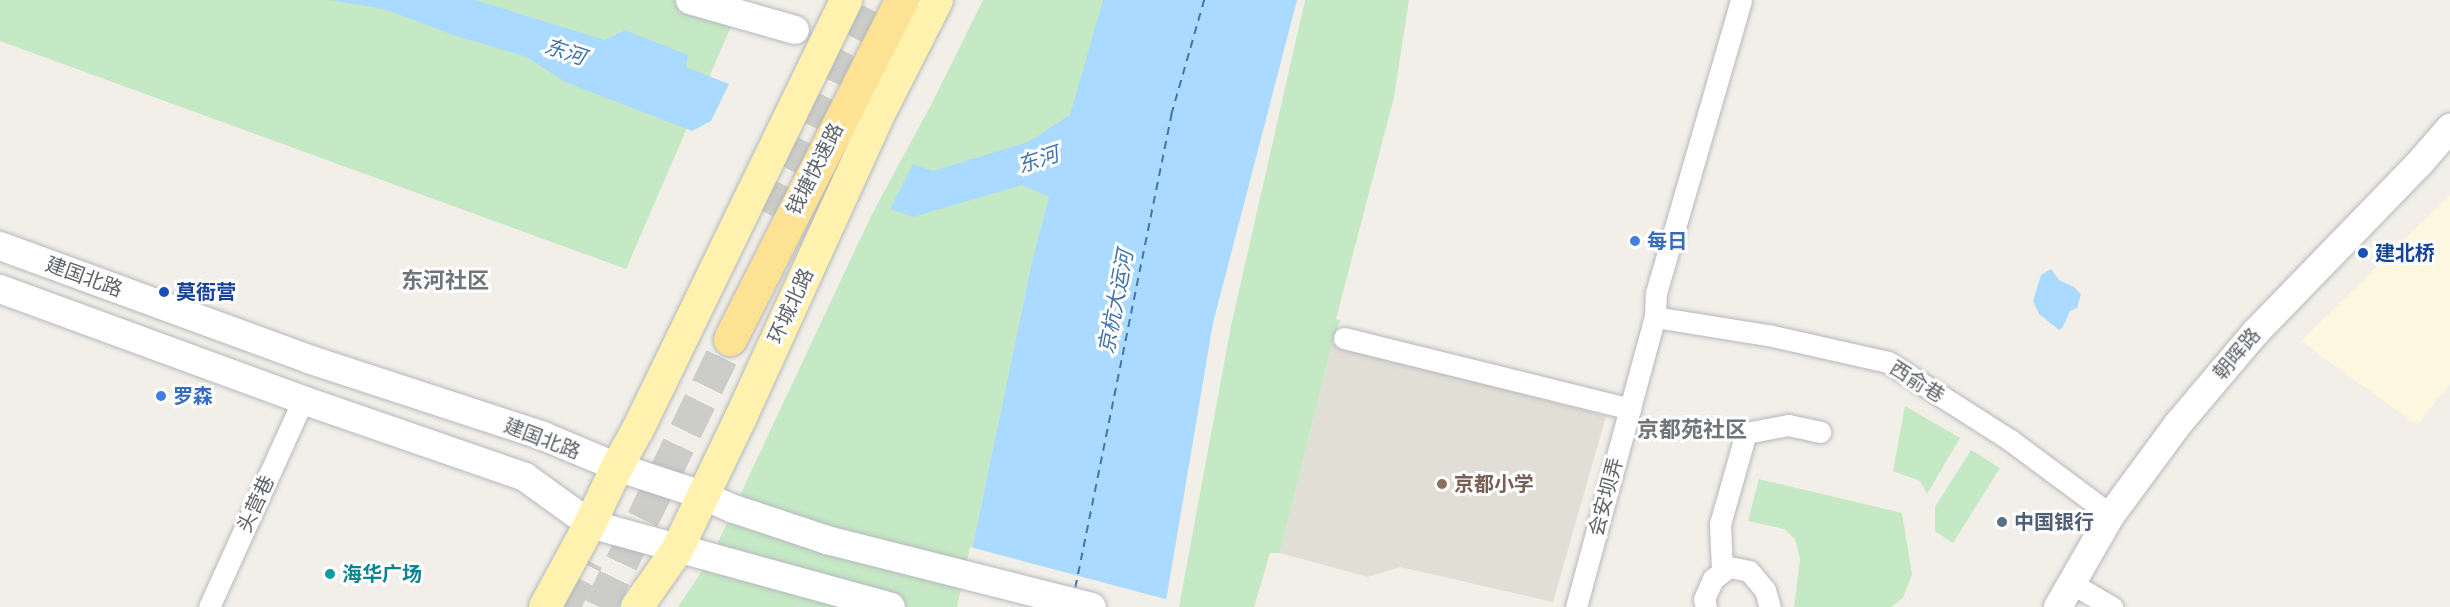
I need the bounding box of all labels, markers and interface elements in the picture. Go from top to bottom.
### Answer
water label: 东河 [541,34,589,70]
street label: 钱塘快速路 [782,119,848,219]
water label: 东河 [1014,142,1062,178]
place label: 每日 [1647,229,1687,253]
marker: 每日 [1628,234,1642,248]
place label: 建北桥 [2375,241,2435,265]
marker: 建北桥 [2356,246,2370,260]
water label: 京杭大运河 [1094,248,1138,356]
street label: 建国北路 [42,252,126,302]
street label: 环城北路 [763,265,819,347]
district label: 东河社区 [401,268,489,294]
place label: 莫衙营 [176,280,236,304]
marker: 莫衙营 [157,285,171,299]
street label: 朝晖路 [2208,323,2266,385]
street label: 西俞巷 [1885,356,1949,408]
place label: 罗森 [173,384,213,408]
marker: 罗森 [154,389,168,403]
street label: 建国北路 [500,413,584,465]
district label: 京都苑社区 [1637,417,1747,443]
street label: 会安坝弄 [1584,455,1628,539]
street label: 头营巷 [232,472,280,536]
place label: 京都小学 [1454,472,1534,496]
marker: 京都小学 [1435,477,1449,491]
place label: 中国银行 [2014,510,2094,534]
marker: 中国银行 [1995,515,2009,529]
place label: 海华广场 [342,562,422,586]
marker: 海华广场 [323,567,337,581]

